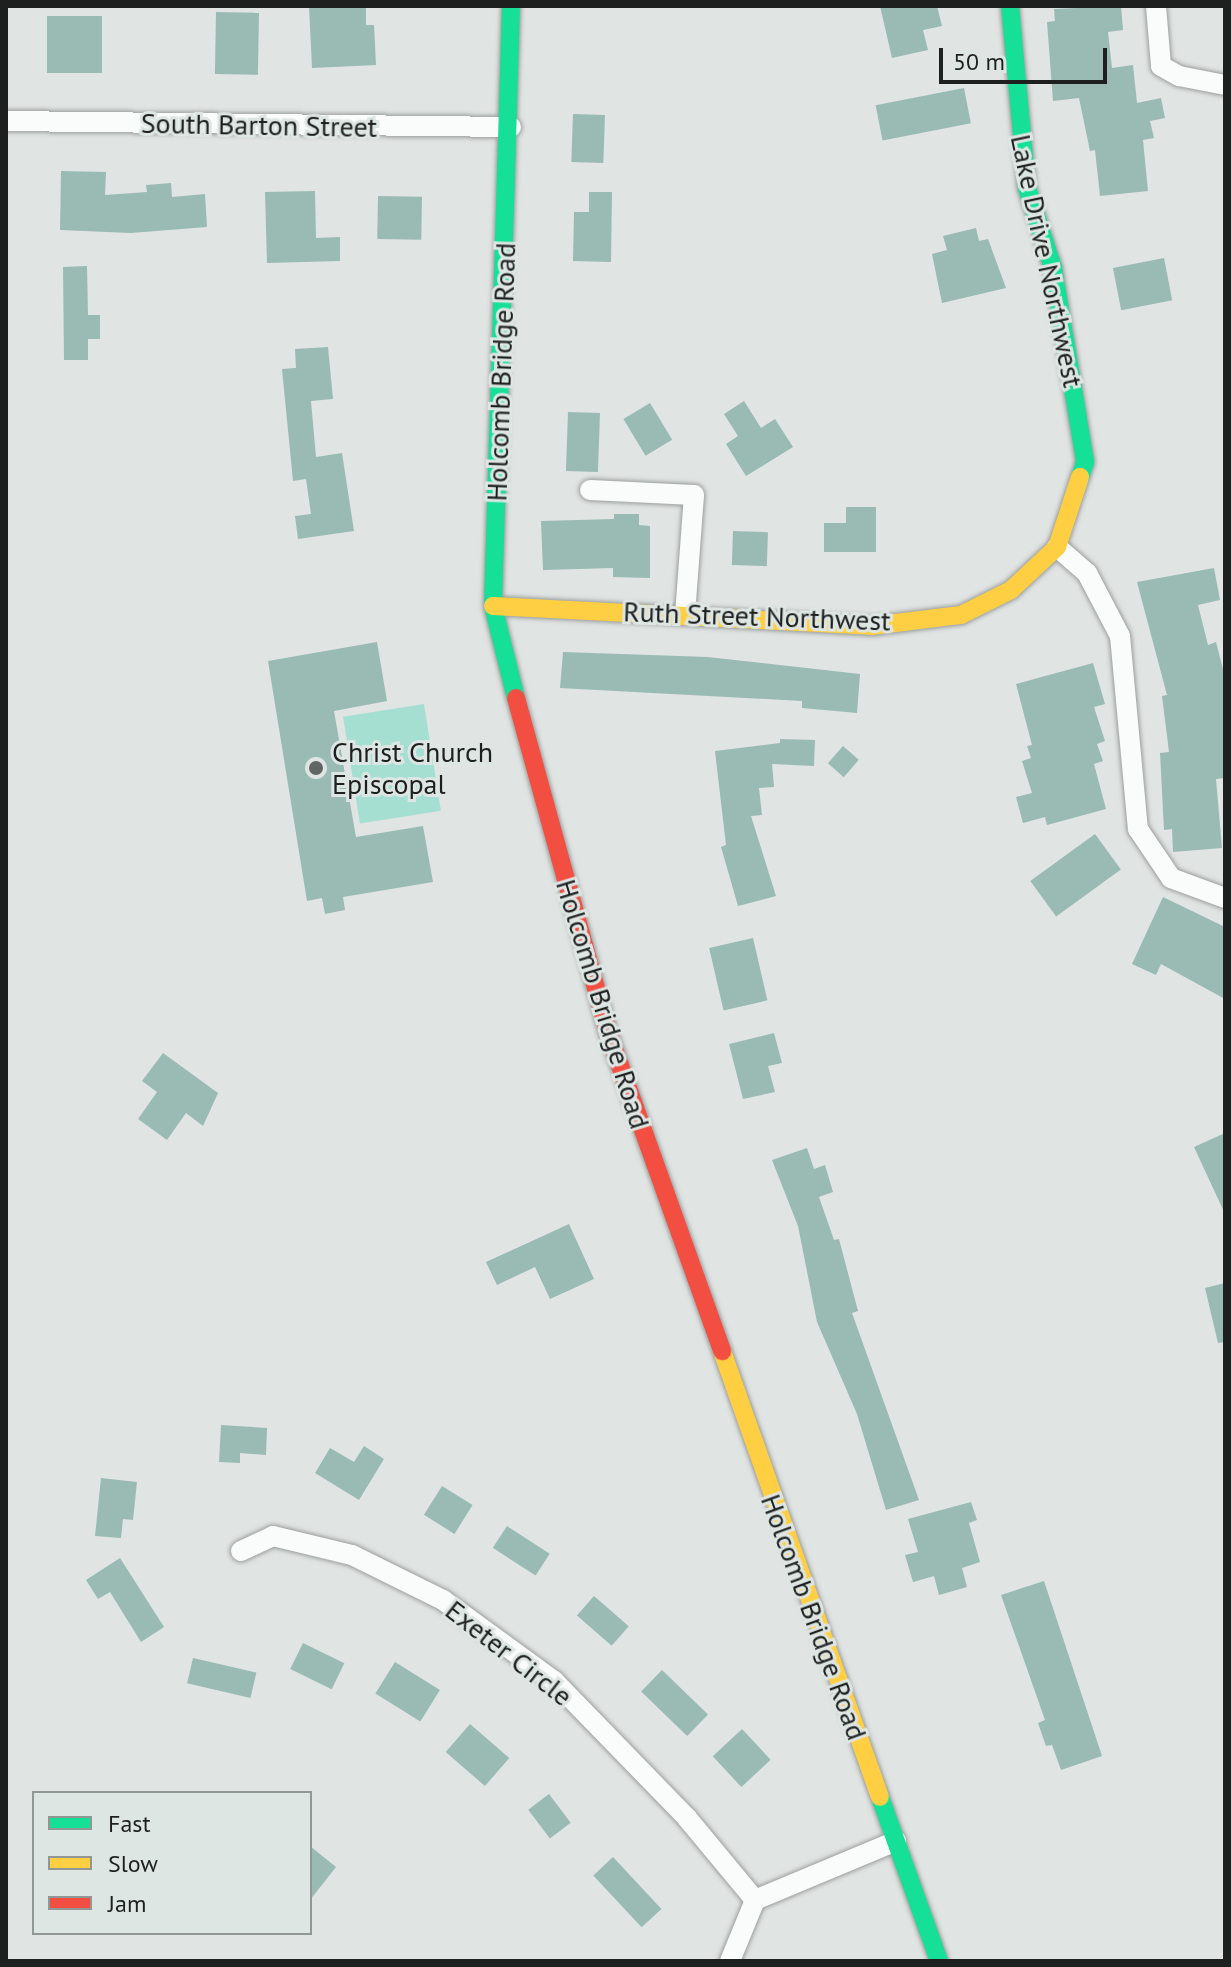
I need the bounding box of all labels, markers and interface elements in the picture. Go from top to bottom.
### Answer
scale bar [943,32,1111,82]
text: 50 m [953,46,1005,77]
street label: South Barton Street [141,106,377,144]
street label: Lake Drive Northwest [1004,132,1090,390]
street label: Holcomb Bridge Road [480,242,522,502]
street label: Ruth Street Northwest [623,595,891,637]
place label: Christ Church Episcopal [332,735,493,801]
marker: Christ Church Episcopal [307,759,325,777]
street label: Holcomb Bridge Road [549,875,657,1133]
street label: Holcomb Bridge Road [754,1490,874,1744]
street label: Exeter Circle [439,1593,579,1713]
legend [32,1791,312,1935]
text: Fast [108,1808,151,1839]
text: Slow [108,1848,158,1879]
text: Jam [108,1888,146,1919]

